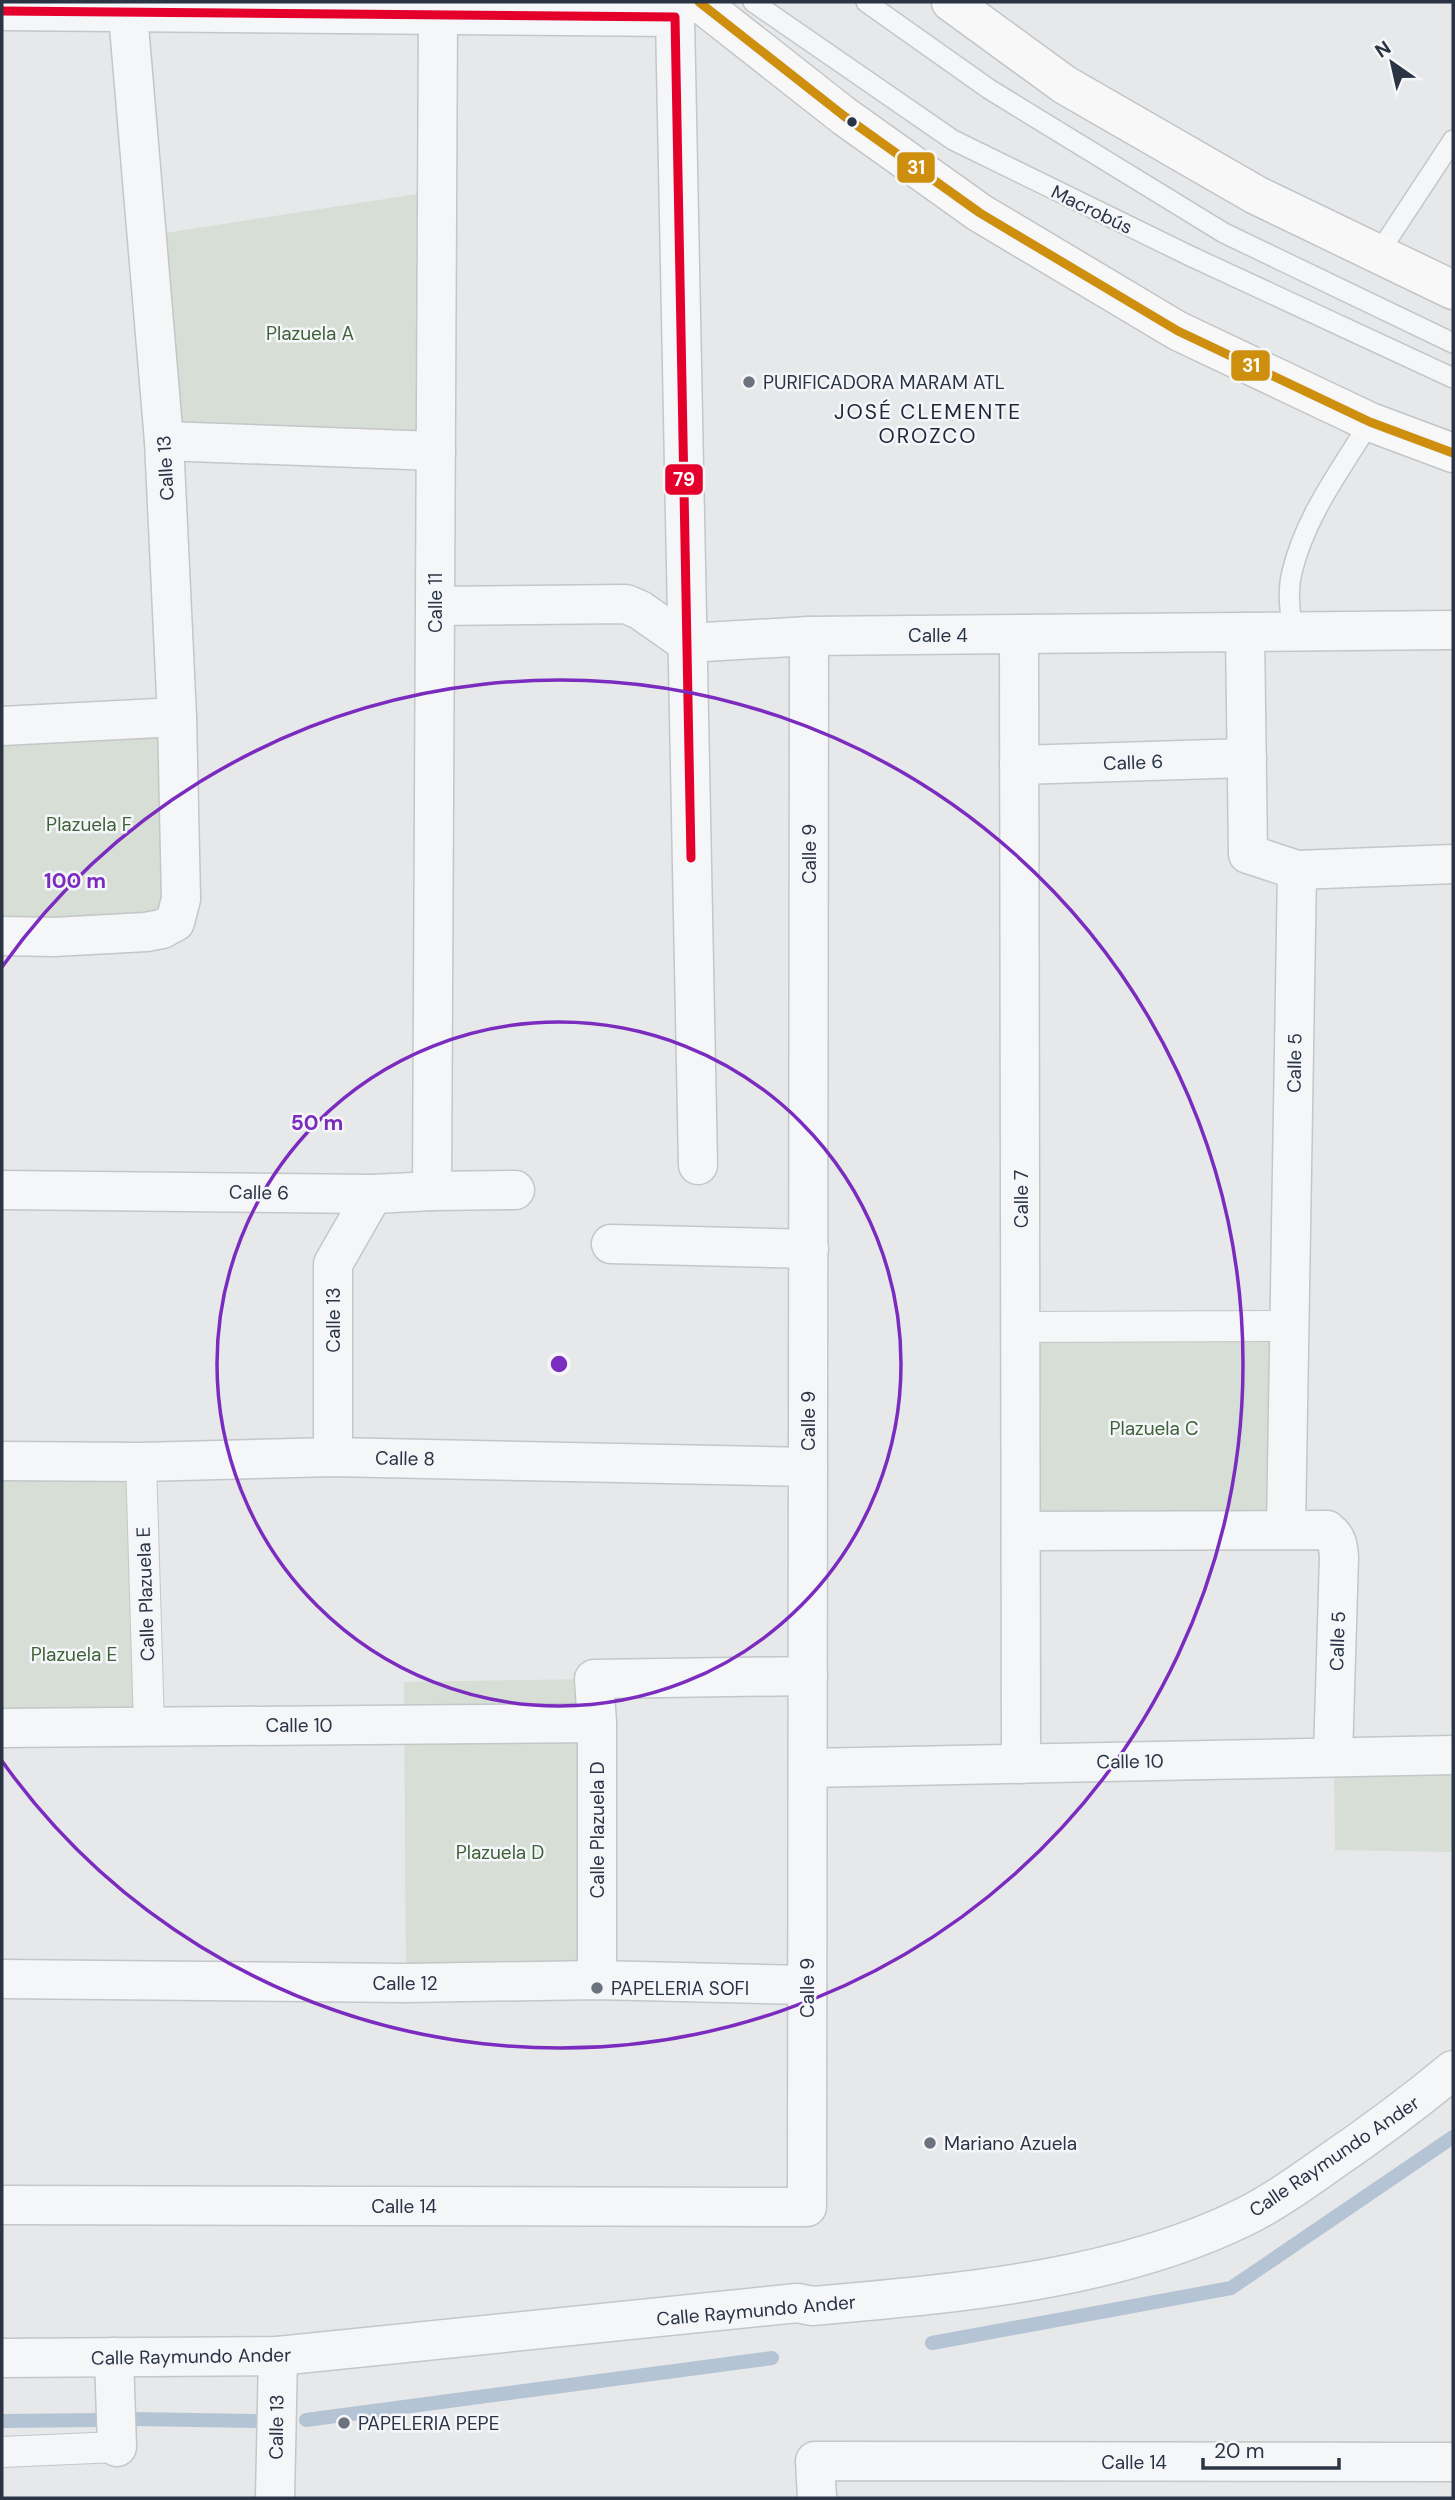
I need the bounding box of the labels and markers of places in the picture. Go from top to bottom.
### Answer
unlabelled marker [845,115,859,129]
place label: PURIFICADORA MARAM ATL [763,370,1005,395]
marker: PURIFICADORA MARAM ATL [741,374,757,390]
centre of rings [547,1352,571,1376]
place label: PAPELERIA SOFI [611,1976,749,2001]
marker: PAPELERIA SOFI [589,1980,605,1996]
place label: Mariano Azuela [944,2131,1077,2156]
marker: Mariano Azuela [922,2135,938,2151]
place label: PAPELERIA PEPE [358,2411,499,2436]
marker: PAPELERIA PEPE [336,2415,352,2431]

